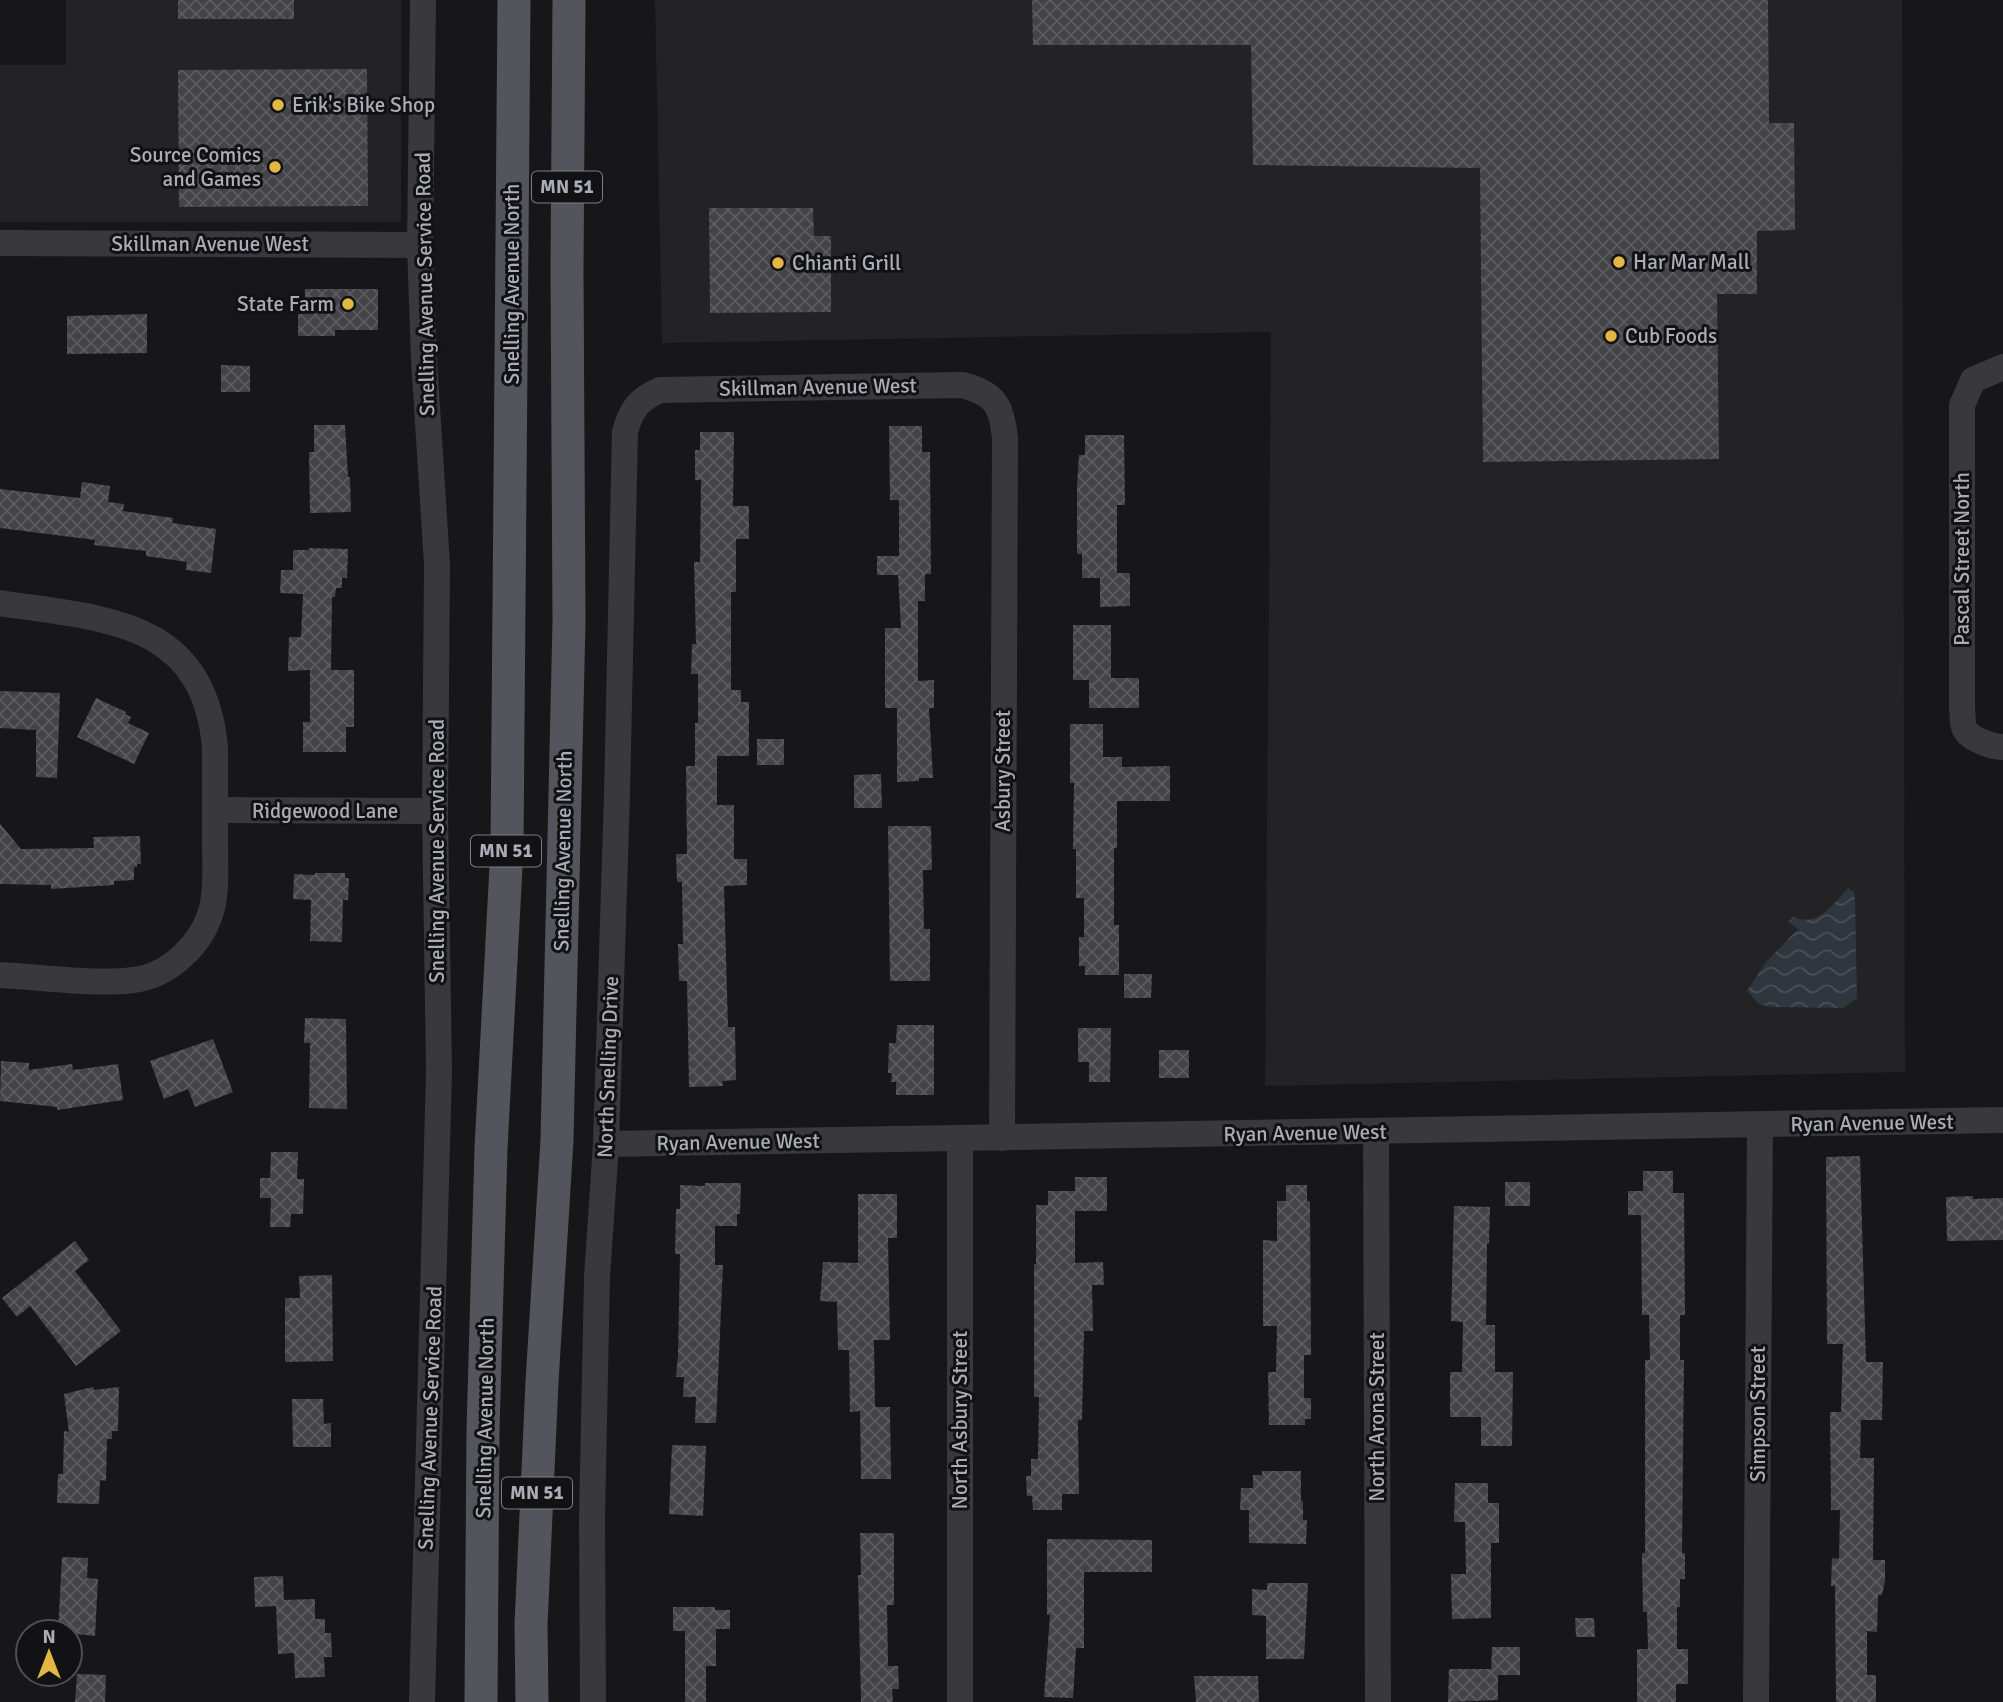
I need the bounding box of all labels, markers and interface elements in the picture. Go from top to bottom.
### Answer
place label: Erik's Bike Shop [292,92,435,118]
marker: Erik's Bike Shop [270,97,286,113]
place label: Source Comics and Games [130,142,261,192]
street label: Snelling Avenue Service Road [410,152,440,416]
marker: Source Comics and Games [267,159,283,175]
road number: MN 51 [532,172,602,202]
street label: Snelling Avenue North [499,184,525,384]
street label: Skillman Avenue West [111,231,309,257]
place label: Har Mar Mall [1633,249,1750,275]
place label: Chianti Grill [792,250,901,276]
marker: Har Mar Mall [1611,254,1627,270]
marker: Chianti Grill [770,255,786,271]
place label: State Farm [237,291,334,317]
marker: State Farm [340,296,356,312]
place label: Cub Foods [1625,323,1717,349]
marker: Cub Foods [1603,328,1619,344]
street label: Skillman Avenue West [719,372,917,402]
street label: Pascal Street North [1949,472,1975,646]
street label: Asbury Street [990,710,1016,832]
street label: Snelling Avenue Service Road [424,719,450,983]
street label: Snelling Avenue North [548,750,578,952]
street label: Ridgewood Lane [252,798,398,824]
road number: MN 51 [471,836,541,866]
street label: North Snelling Drive [592,975,624,1159]
street label: Ryan Avenue West [1790,1109,1954,1137]
street label: Ryan Avenue West [1223,1119,1387,1147]
street label: Ryan Avenue West [656,1128,820,1156]
street label: Snelling Avenue Service Road [412,1286,448,1550]
street label: Snelling Avenue North [470,1317,500,1519]
street label: North Asbury Street [947,1331,973,1509]
street label: North Arona Street [1364,1332,1390,1502]
street label: Simpson Street [1745,1346,1771,1482]
road number: MN 51 [502,1478,572,1508]
north arrow [14,1618,84,1688]
text: N [42,1625,56,1649]

